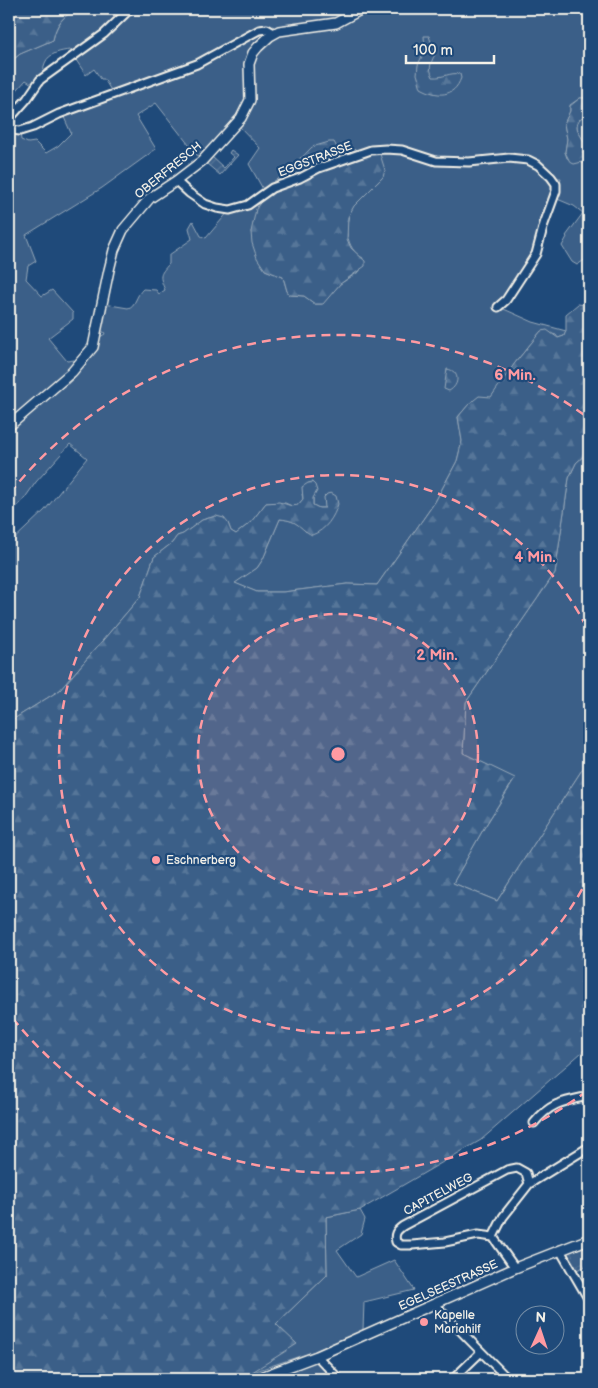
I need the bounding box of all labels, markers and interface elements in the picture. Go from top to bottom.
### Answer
scale bar [406,32,493,64]
text: 100 m [413,41,453,60]
street label: EGGSTRASSE [276,138,354,181]
street label: OBERFRESCH [132,139,205,202]
text: 6 Min. [494,366,536,385]
text: 4 Min. [514,548,556,567]
text: 2 Min. [416,646,458,665]
centre of rings [329,745,347,763]
place label: Eschnerberg [166,853,236,868]
marker: Eschnerberg [150,854,162,866]
street label: CAPITELWEG [401,1170,475,1219]
street label: EGELSEESTRASSE [396,1257,500,1314]
north arrow [516,1306,566,1356]
place label: Kapelle Mariahilf [434,1308,481,1337]
text: N [535,1309,546,1326]
marker: Kapelle Mariahilf [418,1316,430,1328]

